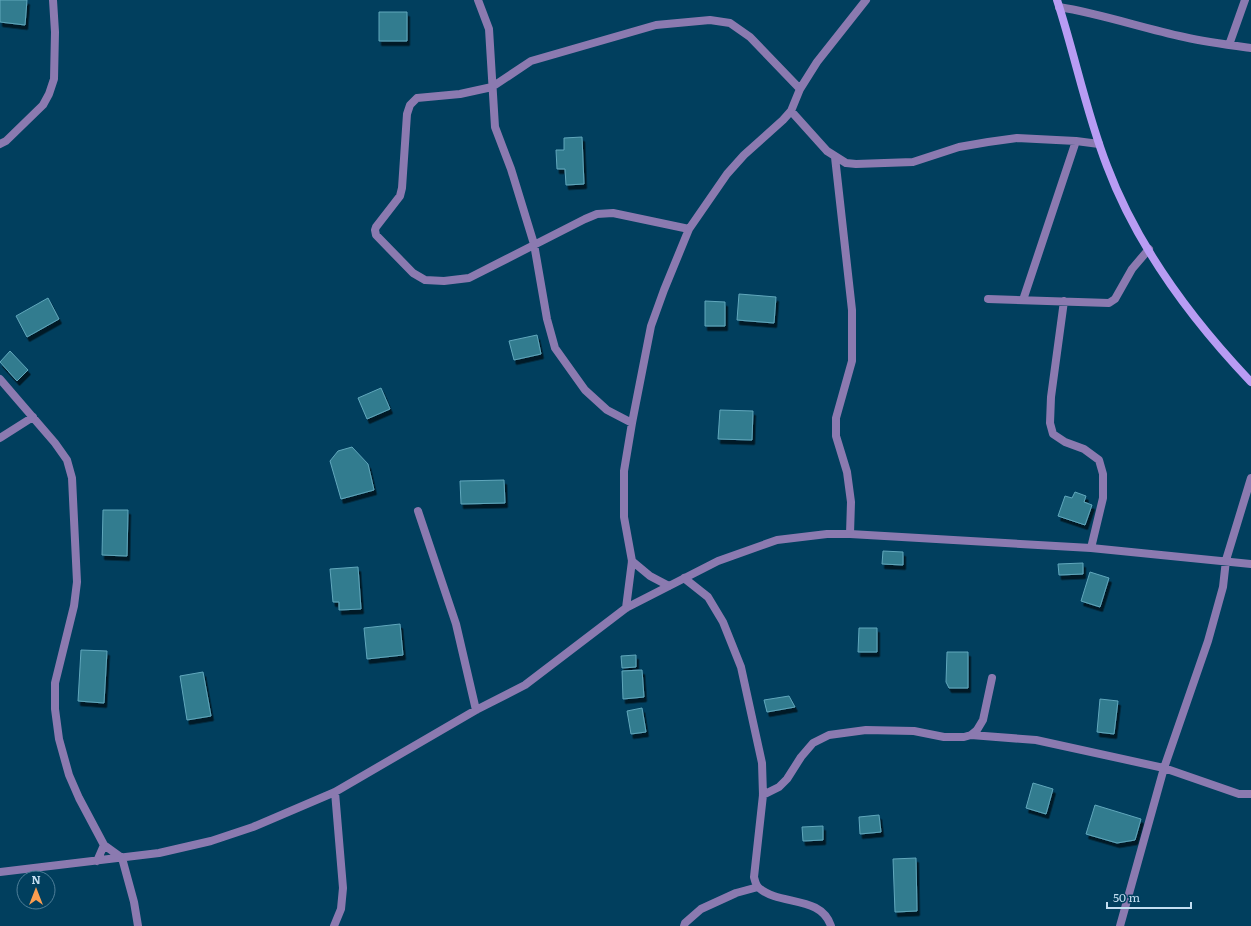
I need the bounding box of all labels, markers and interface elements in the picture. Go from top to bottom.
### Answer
north arrow [16,870,56,910]
text: N [31,871,41,887]
scale bar [1107,884,1191,910]
text: 50 m [1113,888,1140,906]

